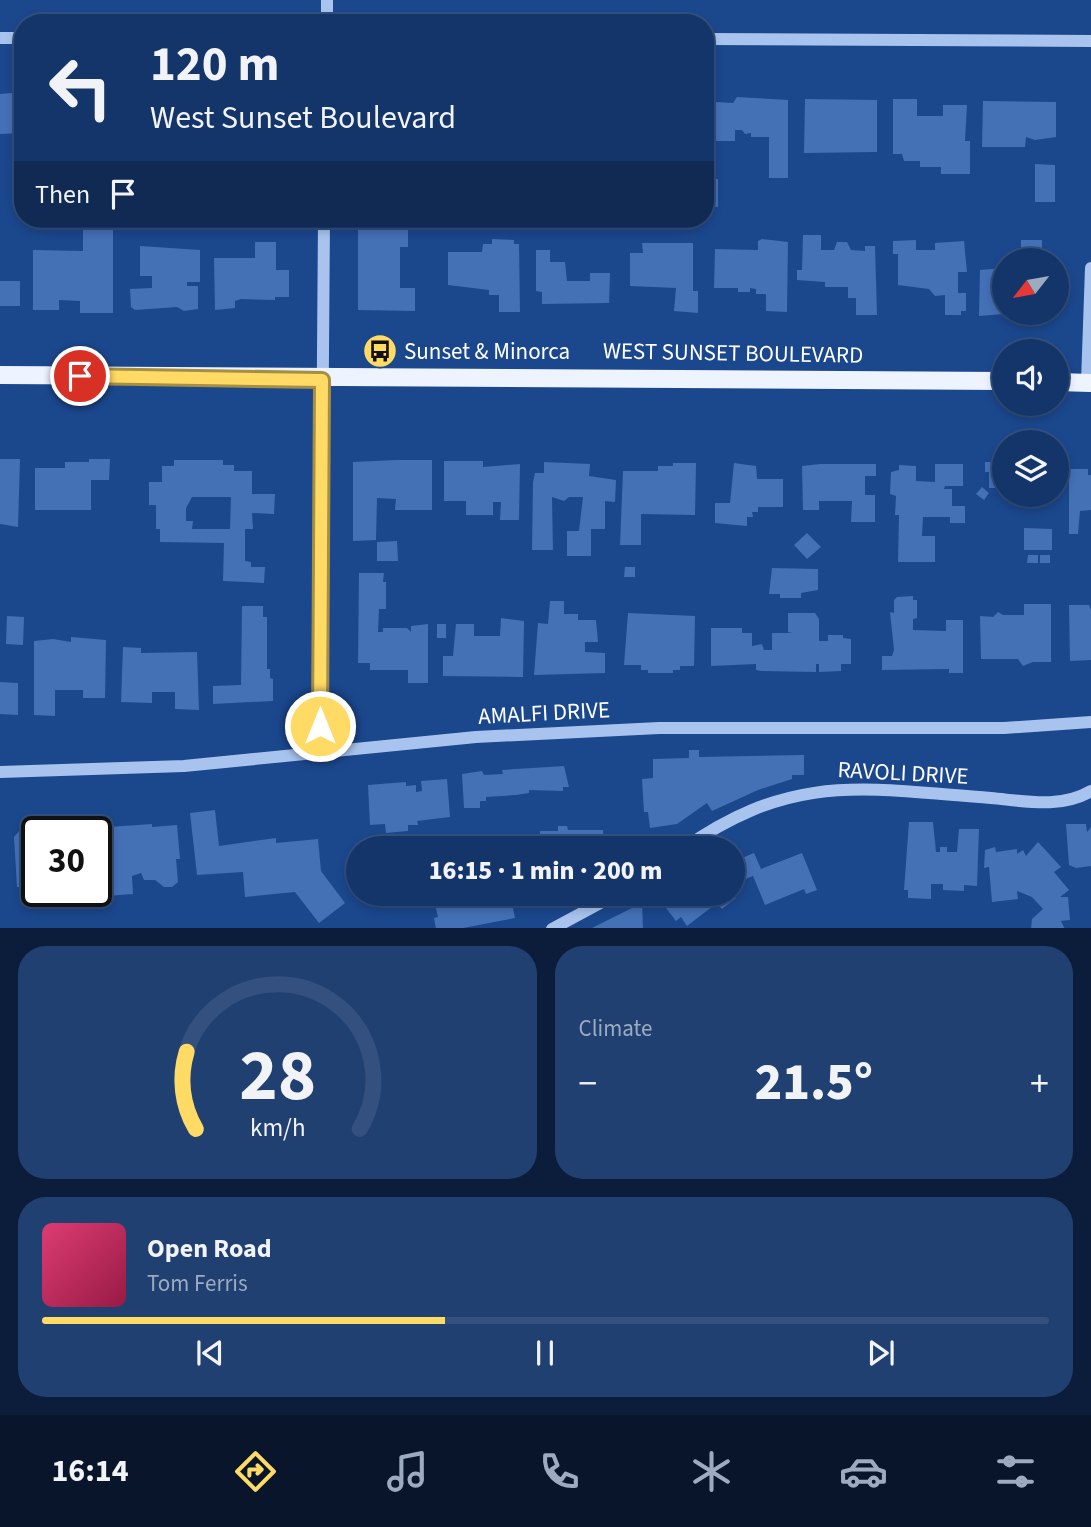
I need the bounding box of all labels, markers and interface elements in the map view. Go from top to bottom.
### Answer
text: 120 m [150,30,279,100]
icon: left [35,42,126,133]
text: West Sunset Boulevard [150,95,456,141]
icon: arrive [104,175,142,213]
text: Then [35,176,90,213]
north arrow [992,248,1069,326]
map controls [992,248,1069,507]
bus stop icon: Sunset & Minorca [361,332,399,370]
street label: WEST SUNSET BOULEVARD [602,334,864,372]
place label: Sunset & Minorca [404,335,570,368]
button: sound [992,339,1069,416]
pin [50,346,110,406]
icon: arrive [61,357,99,395]
button: layers [992,430,1069,507]
position arrow [283,689,357,763]
street label: AMALFI DRIVE [477,693,611,733]
street label: RAVOLI DRIVE [837,753,969,793]
speed limit sign: 30 [21,816,112,907]
text: 16:15 · 1 min · 200 m [429,852,662,889]
text: Climate [579,1012,652,1045]
text: 28 [239,1024,316,1128]
text: 21.5° [754,1046,873,1120]
text: − [579,1057,597,1111]
text: + [1030,1057,1049,1111]
text: km/h [250,1109,305,1145]
text: Open Road [147,1230,272,1267]
text: Tom Ferris [147,1267,248,1300]
icon: previous [191,1334,229,1372]
icon: pause [526,1334,564,1372]
icon: next [862,1334,900,1372]
icon: directions [231,1447,280,1496]
icon: music [383,1447,432,1496]
icon: phone [535,1447,584,1496]
icon: climate [687,1447,736,1496]
icon: car [839,1447,888,1496]
icon: filters [991,1447,1040,1496]
text: 16:14 [51,1448,129,1494]

